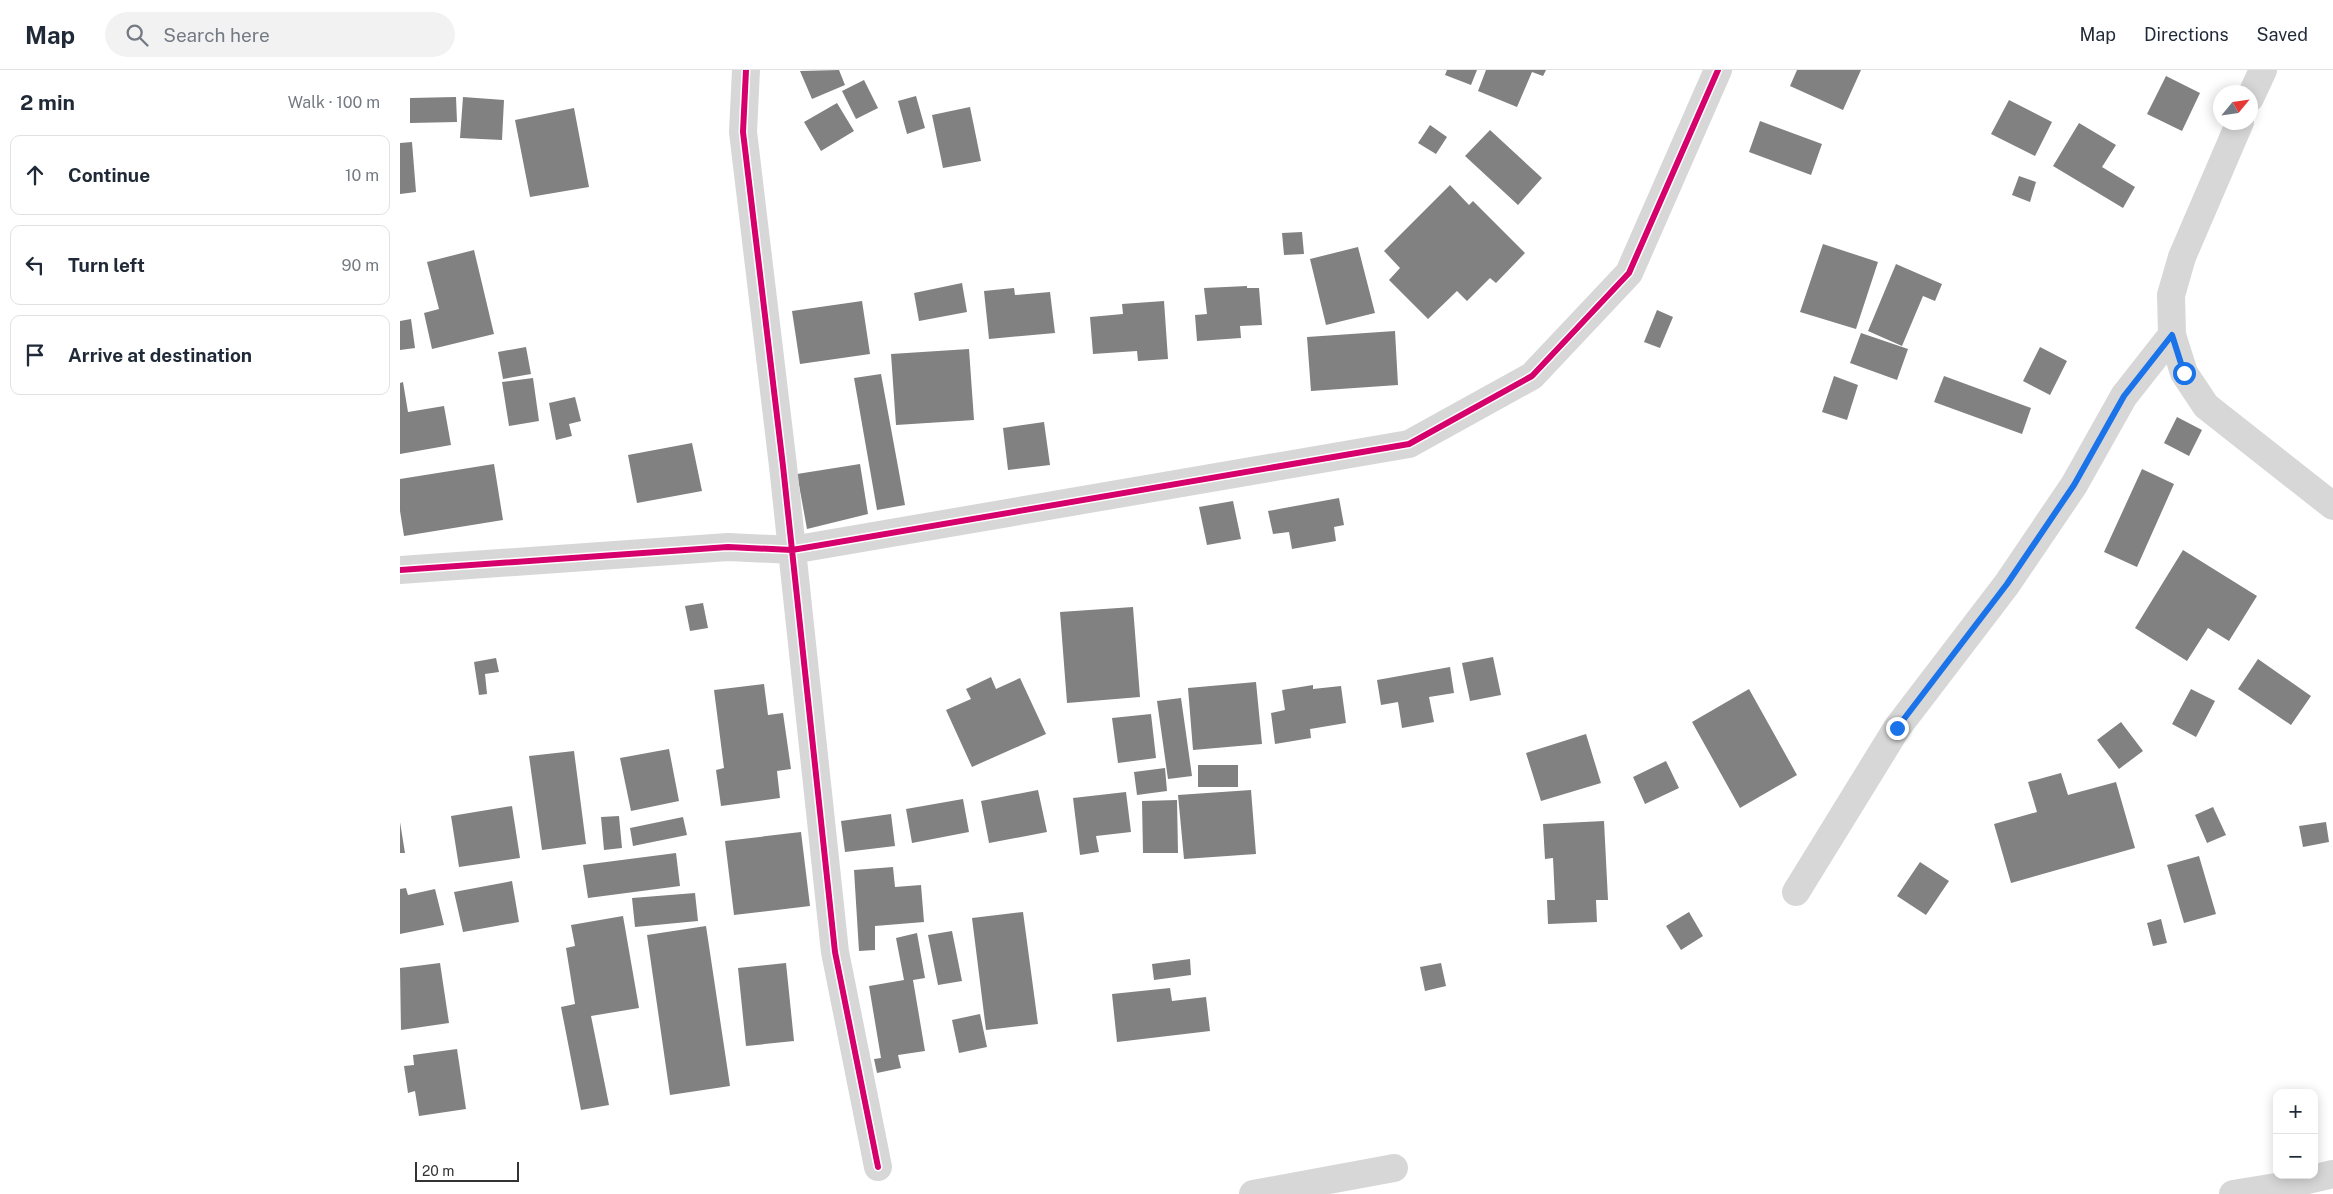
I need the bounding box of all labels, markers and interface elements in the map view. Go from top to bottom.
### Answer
search box [105,12,455,57]
text: Map [25,21,75,49]
icon: search [123,21,151,49]
text: Search here [163,24,270,46]
text: Map [2079,24,2116,45]
text: Directions [2144,24,2229,45]
text: Saved [2257,24,2308,45]
north arrow [2213,85,2258,130]
text: 2 min [20,90,75,115]
text: Walk · 100 m [288,93,380,112]
icon: ahead [21,161,49,189]
text: Continue [68,164,150,186]
text: 10 m [345,166,379,185]
icon: left [21,251,49,279]
text: Turn left [68,254,145,276]
text: 90 m [342,256,379,275]
icon: arrive [21,341,49,369]
text: Arrive at destination [68,344,252,366]
route start [2173,362,2196,385]
route end [1886,717,1909,740]
map controls [2273,1089,2318,1179]
button: + [2273,1089,2318,1134]
button: − [2273,1134,2318,1179]
scale bar [415,1159,519,1182]
text: 20 m [422,1163,454,1179]

